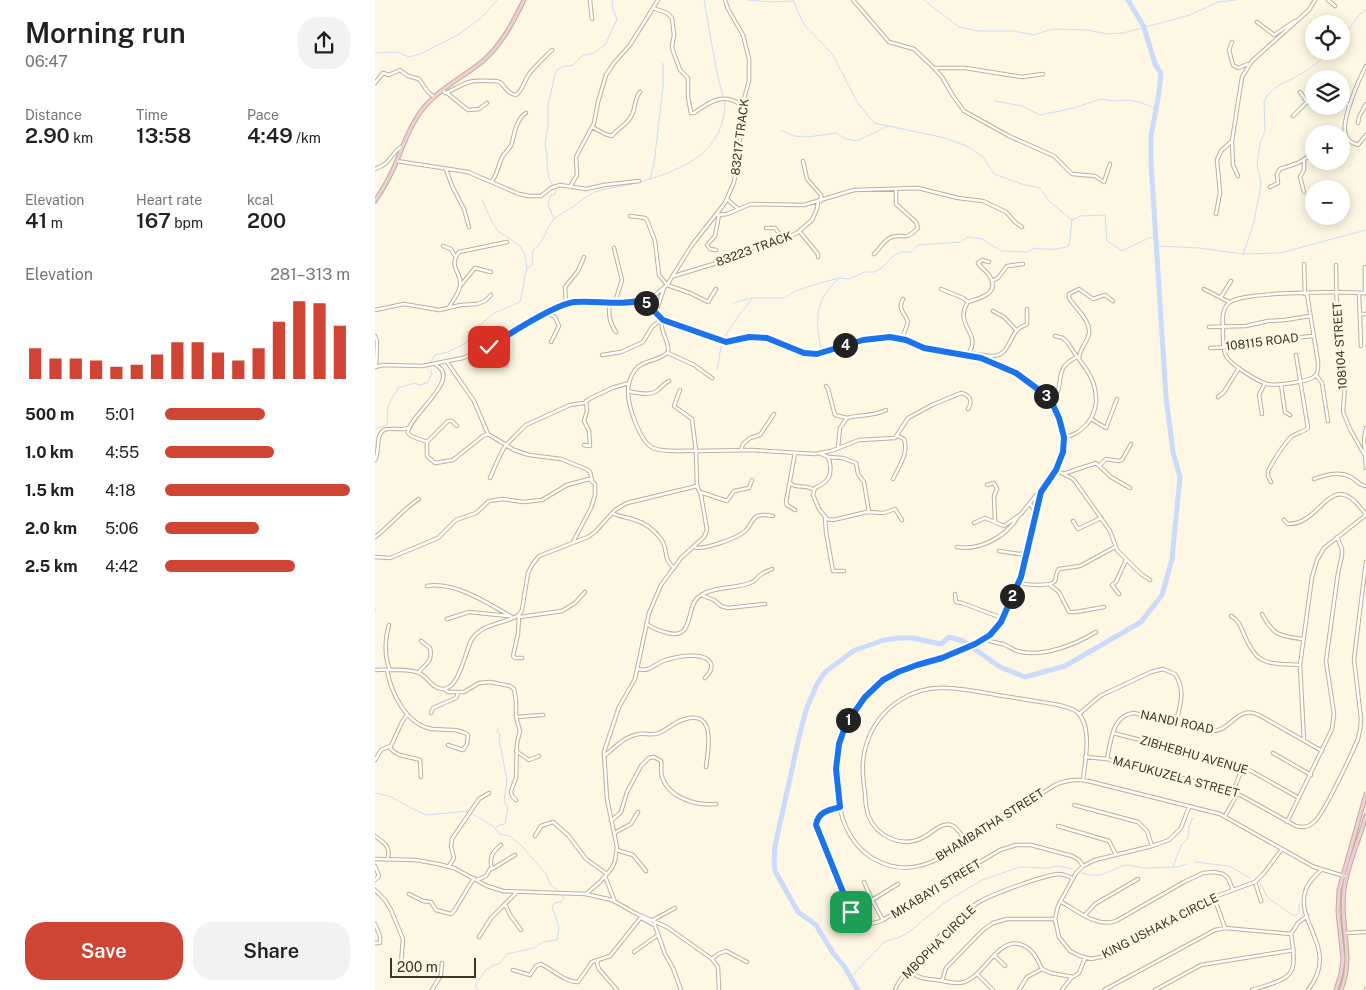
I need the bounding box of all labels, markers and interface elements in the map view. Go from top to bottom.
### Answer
map controls [1305,15,1350,225]
button: locate [1305,15,1350,60]
text: Morning run [25,16,186,49]
button: share [298,17,350,69]
text: 06:47 [25,52,68,71]
button: layers [1305,70,1350,115]
street label: 83217 TRACK [728,98,752,176]
text: Distance [25,107,82,123]
text: Time [136,107,168,123]
text: Pace [247,107,279,123]
text: 2.90 [25,123,70,148]
text: 13:58 [136,123,191,148]
text: 4:49 [247,123,293,148]
button: + [1305,125,1350,170]
text: km [70,130,93,146]
text: /km [293,130,321,146]
button: − [1305,180,1350,225]
text: Elevation [25,192,84,208]
text: Heart rate [136,192,202,208]
text: kcal [247,192,274,208]
text: 41 [25,208,47,233]
text: 167 [136,208,171,233]
text: 200 [247,208,286,233]
text: m [47,215,63,231]
text: bpm [171,215,203,231]
street label: 83223 TRACK [714,229,794,269]
text: Elevation [25,265,93,284]
text: 281–313 m [270,265,350,284]
pin: 5 [633,290,659,316]
text: 5 [642,295,651,311]
street label: 108104 STREET [1330,302,1350,390]
pin [468,326,510,368]
street label: 108115 ROAD [1225,331,1299,353]
pin: 4 [833,332,857,358]
icon: check [475,333,503,361]
text: 4 [841,337,850,353]
pin: 3 [1033,384,1059,408]
text: 3 [1042,388,1051,404]
text: 500 m [25,405,74,424]
text: 5:01 [105,405,135,424]
text: 1.0 km [25,443,74,462]
text: 4:55 [105,443,139,462]
text: 1.5 km [25,481,74,500]
text: 4:18 [105,481,136,500]
text: 2.0 km [25,519,77,538]
text: 5:06 [105,519,139,538]
text: 2.5 km [25,557,77,576]
text: 4:42 [105,557,138,576]
pin: 2 [999,584,1025,608]
text: 2 [1008,588,1017,604]
street label: NANDI ROAD [1139,707,1215,737]
pin: 1 [835,708,861,732]
text: 1 [846,712,852,728]
street label: ZIBHEBHU AVENUE [1138,733,1250,777]
street label: MAFUKUZELA STREET [1111,753,1241,801]
street label: BHAMBATHA STREET [933,786,1047,864]
street label: MKABAYI STREET [889,857,983,921]
pin [830,891,872,933]
street label: KING USHAKA CIRCLE [1100,891,1220,961]
icon: arrive [837,898,865,926]
street label: MBOPHA CIRCLE [899,902,979,982]
button: Save [25,922,183,980]
button: Share [193,922,350,980]
scale bar [390,955,476,978]
text: 200 m [397,959,438,975]

